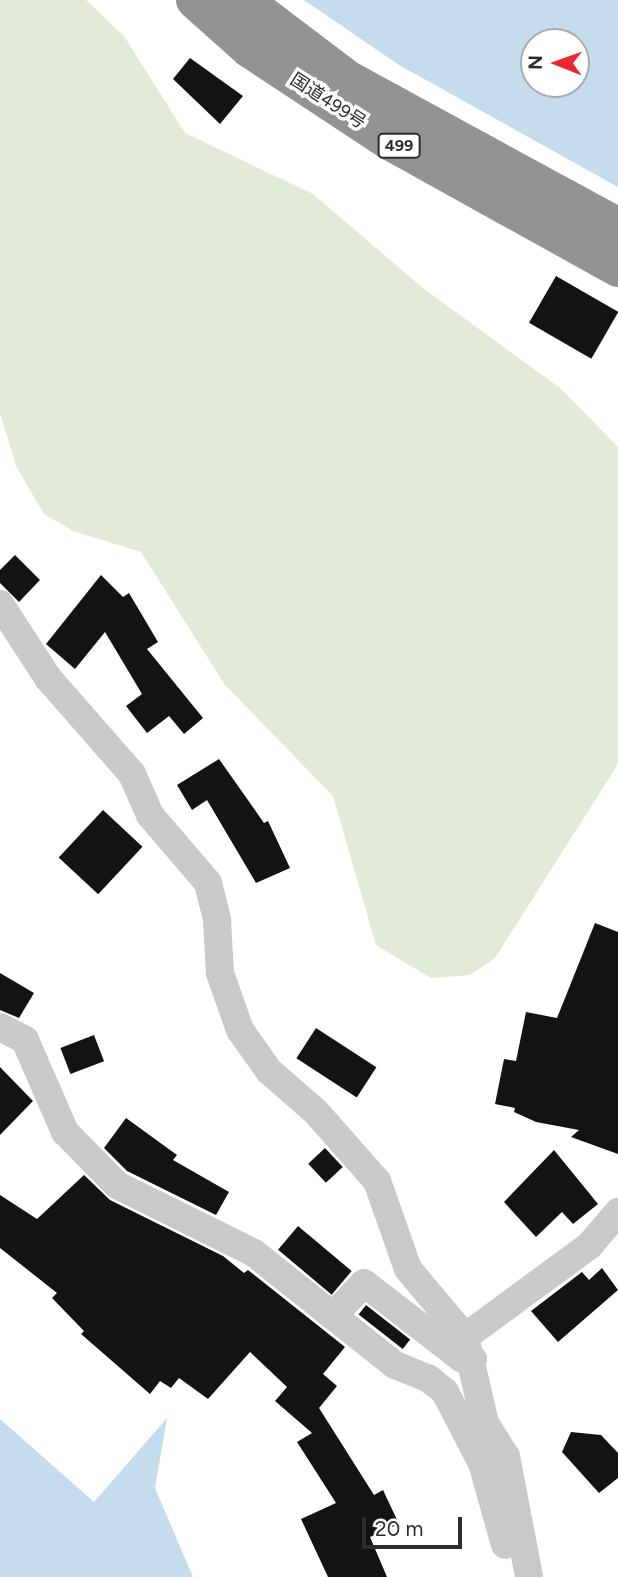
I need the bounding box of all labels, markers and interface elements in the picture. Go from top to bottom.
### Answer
north arrow [520,28,590,98]
text: N [524,55,547,70]
street label: 国道499号 [286,69,370,133]
road number: 499 [376,134,422,158]
scale bar [366,1504,466,1548]
text: 20 m [375,1516,423,1541]

